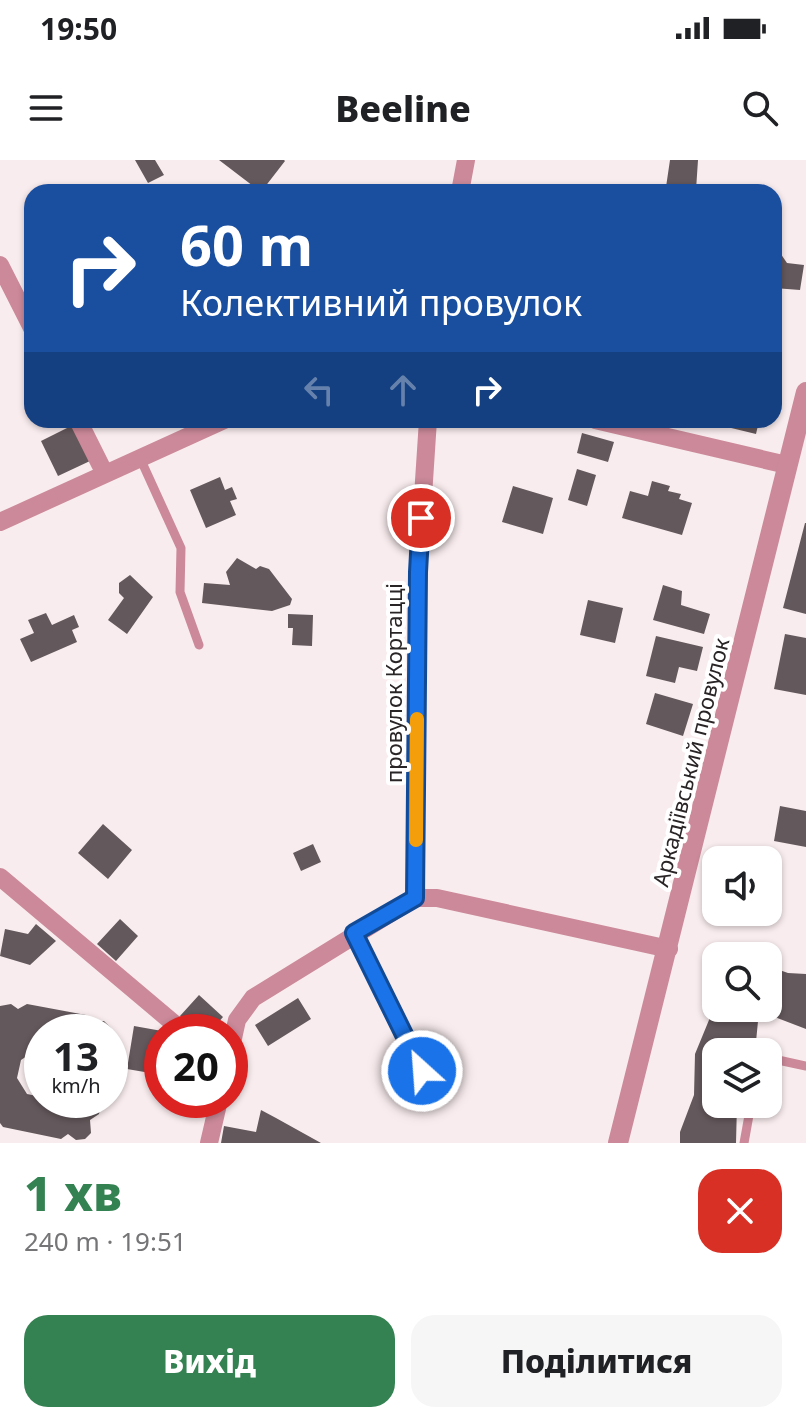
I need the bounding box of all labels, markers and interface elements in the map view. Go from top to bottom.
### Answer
text: 19:50 [40,8,117,49]
text: Beeline [335,84,471,133]
icon: menu [24,86,68,130]
icon: search [738,86,782,130]
text: 60 m [180,206,313,282]
icon: right [48,216,152,320]
text: Колективний провулок [180,278,582,327]
icon: left [297,368,341,412]
icon: ahead [381,368,425,412]
icon: right [465,368,509,412]
pin [387,484,455,552]
icon: arrive [399,496,443,540]
street label: провулок Кортацці [378,583,408,783]
street label: Аркадіївський провулок [645,634,736,889]
map controls [702,846,782,1118]
button: sound [702,846,782,926]
button: search [702,942,782,1022]
speed limit sign: 20 [144,1014,248,1118]
text: 13 [53,1028,99,1083]
position arrow [380,1029,464,1113]
button: layers [702,1038,782,1118]
text: km/h [51,1072,101,1099]
text: 1 хв [24,1160,122,1225]
button: close [698,1169,782,1253]
text: 240 m · 19:51 [24,1223,187,1259]
button: Вихід [24,1315,395,1407]
button: Поділитися [411,1315,782,1407]

